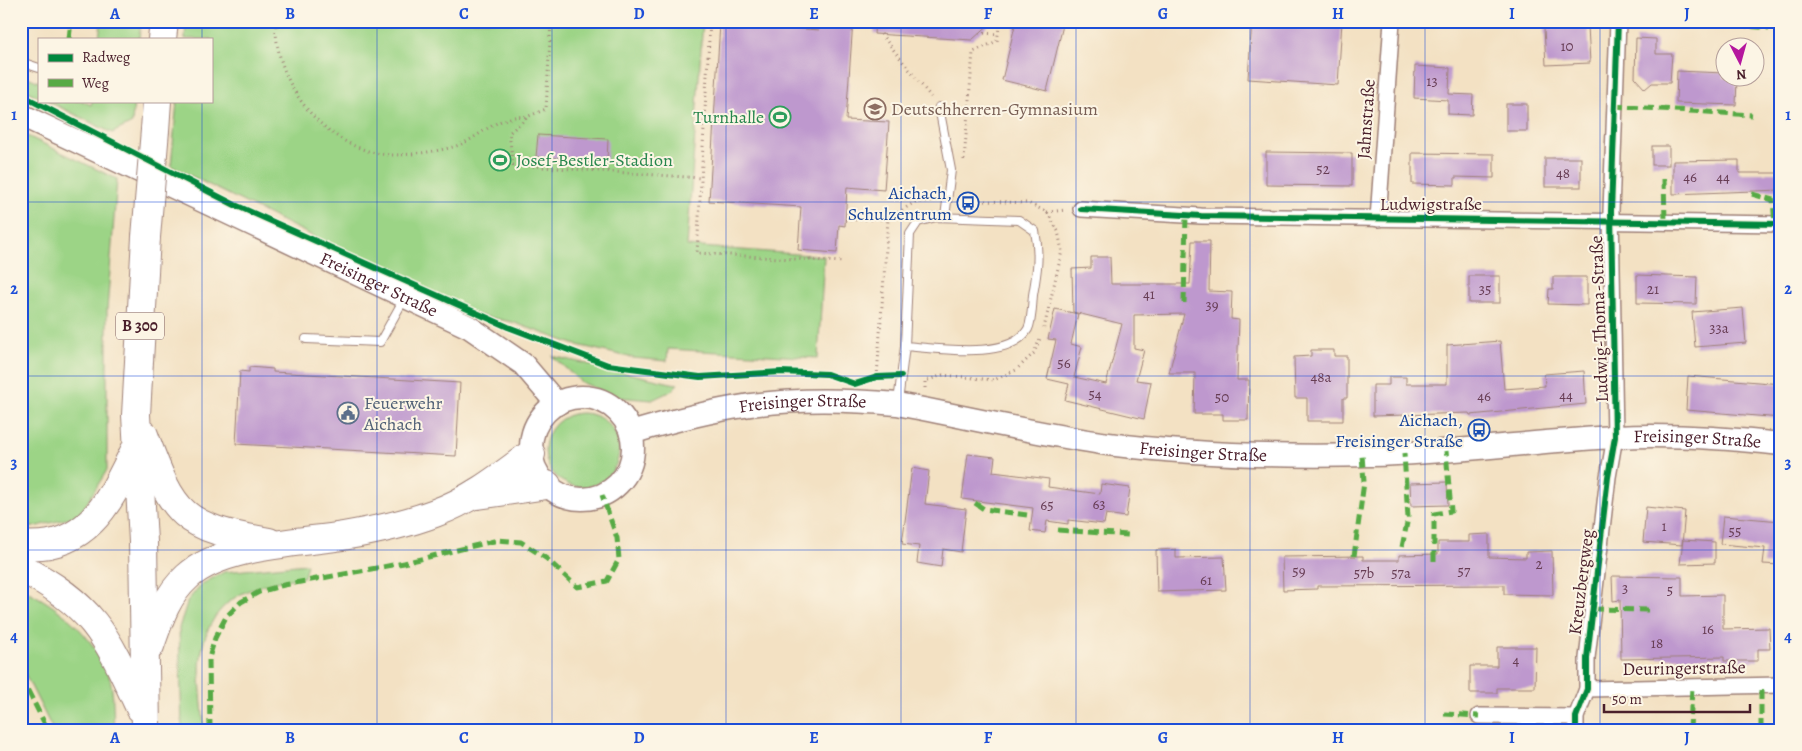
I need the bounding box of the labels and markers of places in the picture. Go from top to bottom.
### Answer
school or university icon: Deutschherren-Gymnasium [863,97,887,121]
place label: Deutschherren-Gymnasium [891,97,1098,121]
place label: Turnhalle [693,105,764,129]
sports icon: Turnhalle [768,105,792,129]
sports icon: Josef-Bestler-Stadion [488,148,512,172]
place label: Josef-Bestler-Stadion [516,148,673,172]
place label: Aichach, Schulzentrum [848,181,952,226]
bus stop icon: Aichach, Schulzentrum [956,191,980,215]
place label: Feuerwehr Aichach [363,391,443,436]
public building icon: Feuerwehr Aichach [336,401,360,425]
place label: Aichach, Freisinger Straße [1335,408,1463,453]
bus stop icon: Aichach, Freisinger Straße [1467,418,1491,442]

